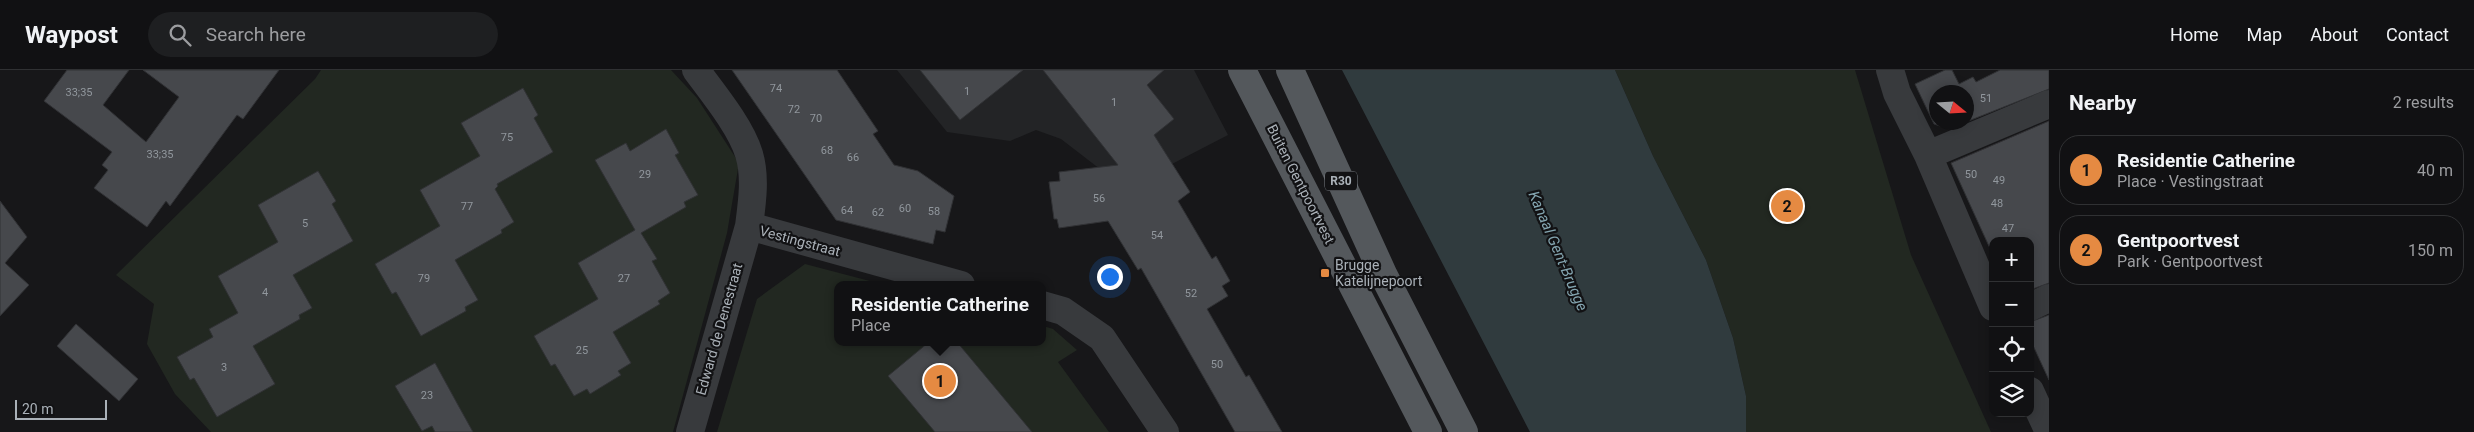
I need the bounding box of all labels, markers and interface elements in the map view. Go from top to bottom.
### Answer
search box [148,12,498,57]
text: Waypost [25,21,118,49]
icon: search [166,21,194,49]
text: Search here [206,23,306,46]
text: Home [2170,24,2219,45]
text: Map [2247,24,2282,45]
text: About [2310,24,2358,45]
text: Contact [2386,24,2449,45]
house number: 74 [770,82,782,95]
house number: 1 [964,85,970,98]
north arrow [1929,85,1974,130]
house number: 33;35 [65,86,93,99]
text: Nearby [2069,91,2136,115]
house number: 51 [1980,92,1992,105]
text: 2 results [2393,93,2454,112]
house number: 1 [1111,96,1117,109]
house number: 72 [788,103,800,116]
house number: 70 [810,112,822,125]
street label: Buiten Gentpoortvest [1264,122,1338,247]
house number: 75 [501,131,513,144]
house number: 68 [821,144,833,157]
house number: 33;35 [146,148,174,161]
text: Residentie Catherine [2117,149,2295,172]
house number: 66 [847,151,859,164]
text: 1 [2081,161,2091,180]
text: 40 m [2417,161,2453,180]
house number: 29 [639,168,651,181]
house number: 50 [1965,168,1977,181]
road number: R30 [1325,172,1357,190]
text: Place · Vestingstraat [2117,172,2263,191]
house number: 49 [1993,174,2005,187]
pin: 2 [1771,187,1803,225]
water label: Kanaal Gent-Brugge [1525,188,1592,314]
house number: 56 [1093,192,1105,205]
house number: 48 [1991,197,2003,210]
house number: 77 [461,200,473,213]
house number: 60 [899,202,911,215]
house number: 64 [841,204,853,217]
house number: 58 [928,205,940,218]
house number: 62 [872,206,884,219]
house number: 5 [302,217,308,230]
house number: 47 [2002,222,2014,235]
street label: Vestingstraat [758,223,843,260]
house number: 54 [1151,229,1163,242]
text: Gentpoortvest [2117,229,2239,252]
map controls [1989,237,2034,417]
button: + [1989,237,2034,282]
text: 2 [2081,241,2091,260]
text: 150 m [2408,241,2453,260]
text: Park · Gentpoortvest [2117,252,2263,271]
place label: Brugge Katelijnepoort [1335,257,1423,289]
street label: Edward de Denestraat [692,261,746,397]
your location [1097,264,1123,290]
marker: Brugge Katelijnepoort [1319,267,1331,279]
house number: 79 [418,272,430,285]
house number: 27 [618,272,630,285]
popup [834,281,1046,346]
button: − [1989,282,2034,327]
house number: 4 [262,286,268,299]
house number: 52 [1185,287,1197,300]
text: Residentie Catherine [851,293,1029,316]
text: Place [851,316,890,335]
button: locate [1989,327,2034,372]
house number: 25 [576,344,588,357]
house number: 50 [1211,358,1223,371]
house number: 3 [221,361,227,374]
pin: 1 [924,362,956,400]
button: layers [1989,372,2034,417]
house number: 23 [421,389,433,402]
scale bar [15,397,108,420]
text: 20 m [22,401,54,417]

